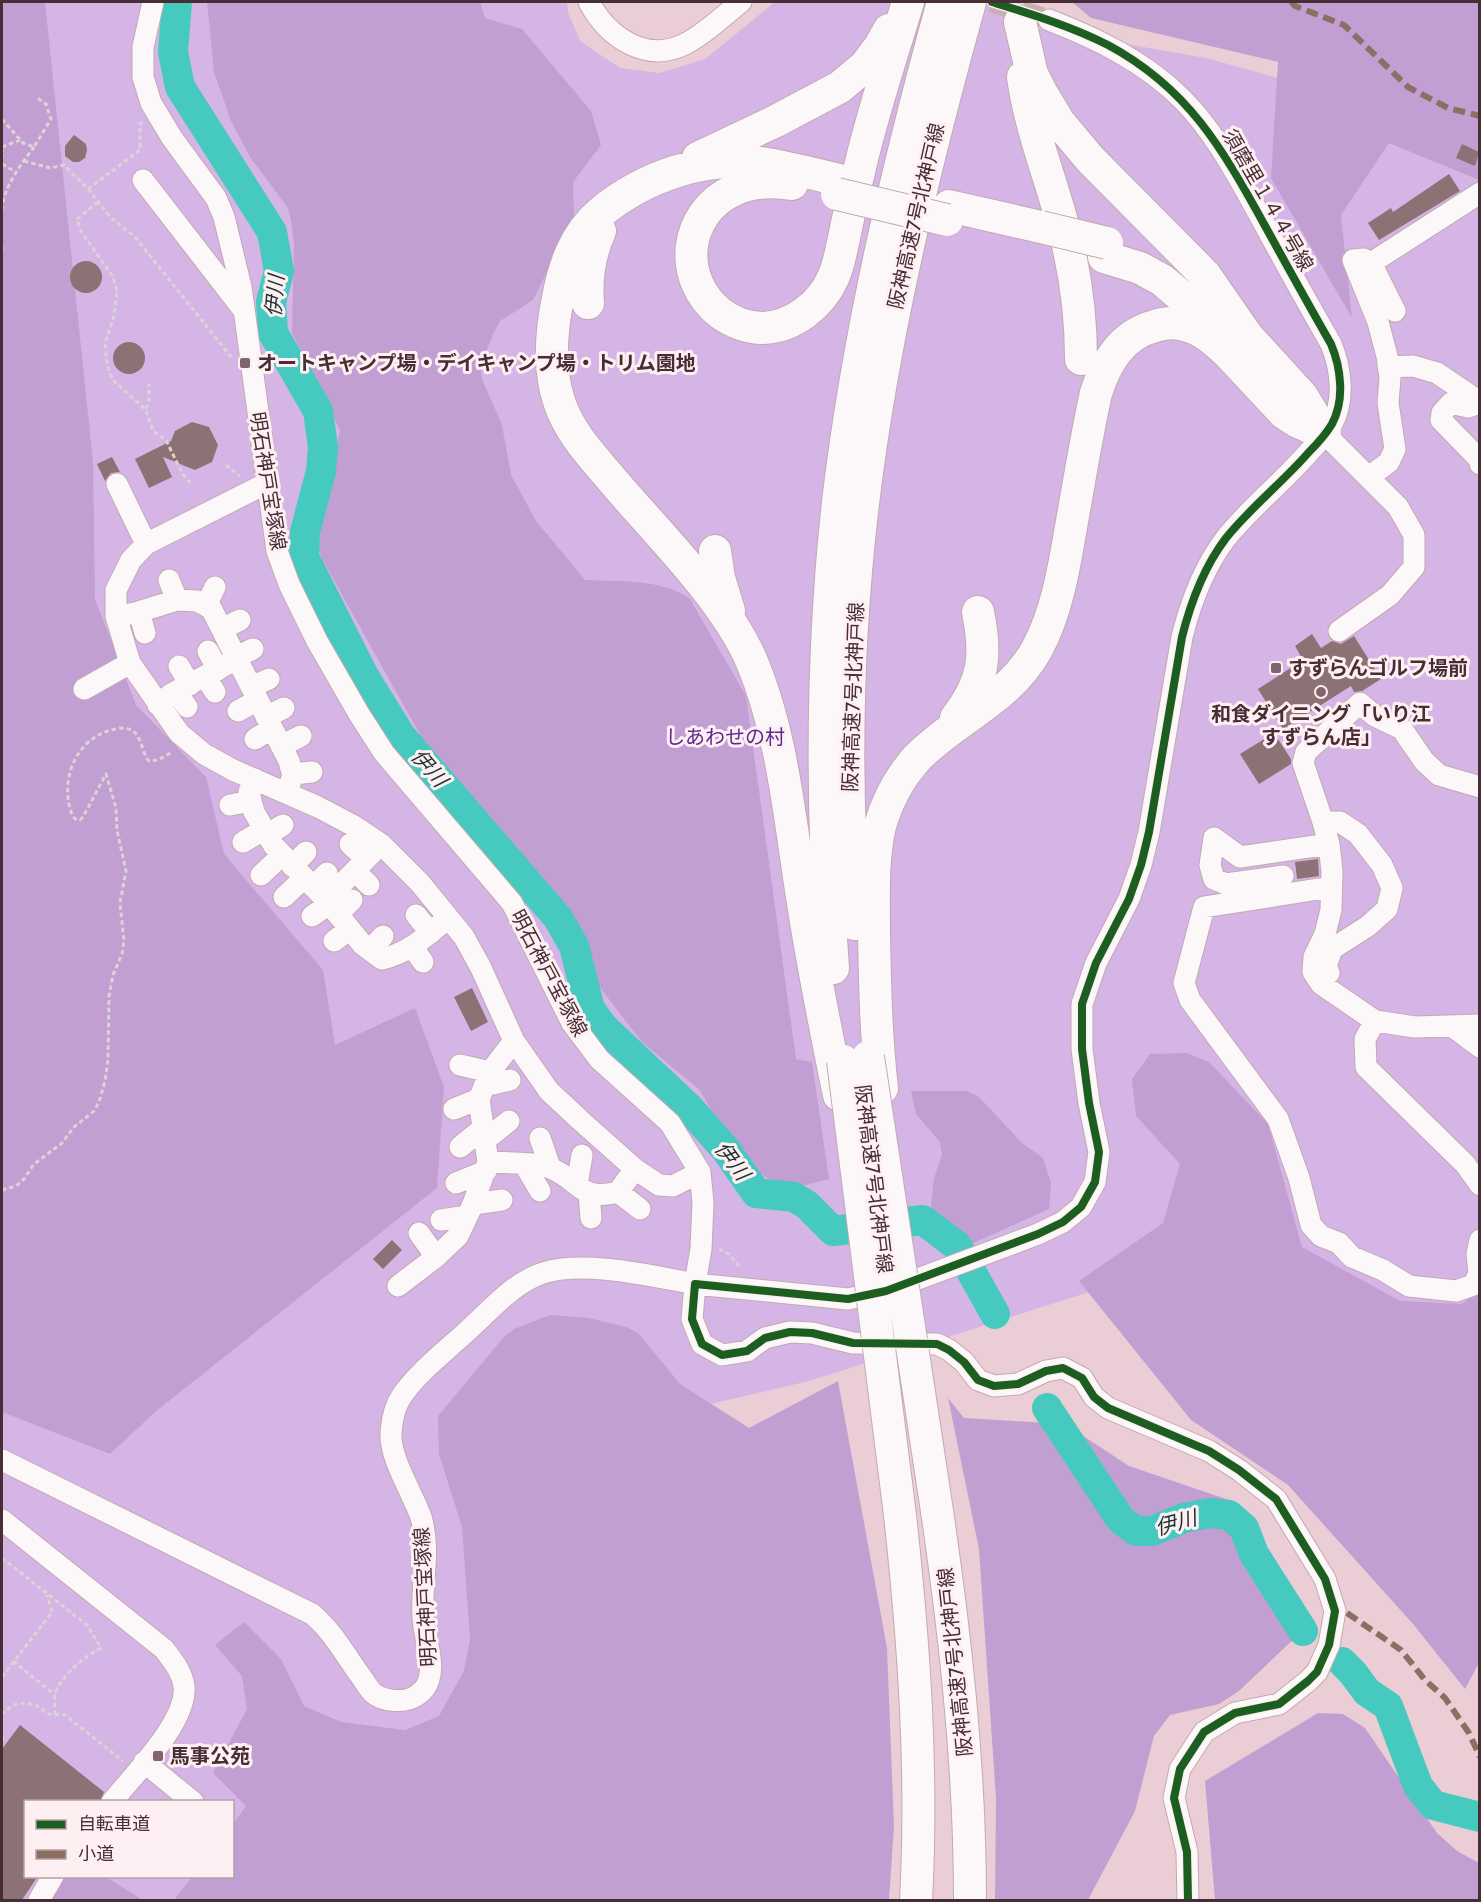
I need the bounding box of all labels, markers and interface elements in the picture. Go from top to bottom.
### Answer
street label: 阪神高速7号北神戸線 [883,121,949,311]
street label: 須磨里１４４号線 [1218,125,1318,275]
water label: 伊川 [260,272,289,318]
place label: オートキャンプ場・デイキャンプ場・トリム園地 [257,351,696,375]
marker: オートキャンプ場・デイキャンプ場・トリム園地 [238,356,252,370]
street label: 明石神戸宝塚線 [245,410,291,552]
street label: 阪神高速7号北神戸線 [838,602,868,792]
place label: すずらんゴルフ場前 [1288,656,1468,680]
marker: すずらんゴルフ場前 [1269,661,1283,675]
marker: 和食ダイニング「いり江 すずらん店」 [1314,685,1328,699]
place label: 和食ダイニング「いり江 すずらん店」 [1211,702,1431,749]
park label: しあわせの村 [665,725,785,749]
water label: 伊川 [406,744,454,793]
street label: 明石神戸宝塚線 [506,906,592,1040]
street label: 阪神高速7号北神戸線 [851,1083,897,1275]
water label: 伊川 [710,1136,756,1187]
water label: 伊川 [1152,1504,1201,1540]
street label: 明石神戸宝塚線 [409,1526,441,1668]
street label: 阪神高速7号北神戸線 [933,1566,977,1758]
place label: 馬事公苑 [170,1744,250,1768]
marker: 馬事公苑 [151,1749,165,1763]
legend [24,1800,234,1878]
text: 自転車道 [78,1813,150,1835]
text: 小道 [78,1843,114,1865]

